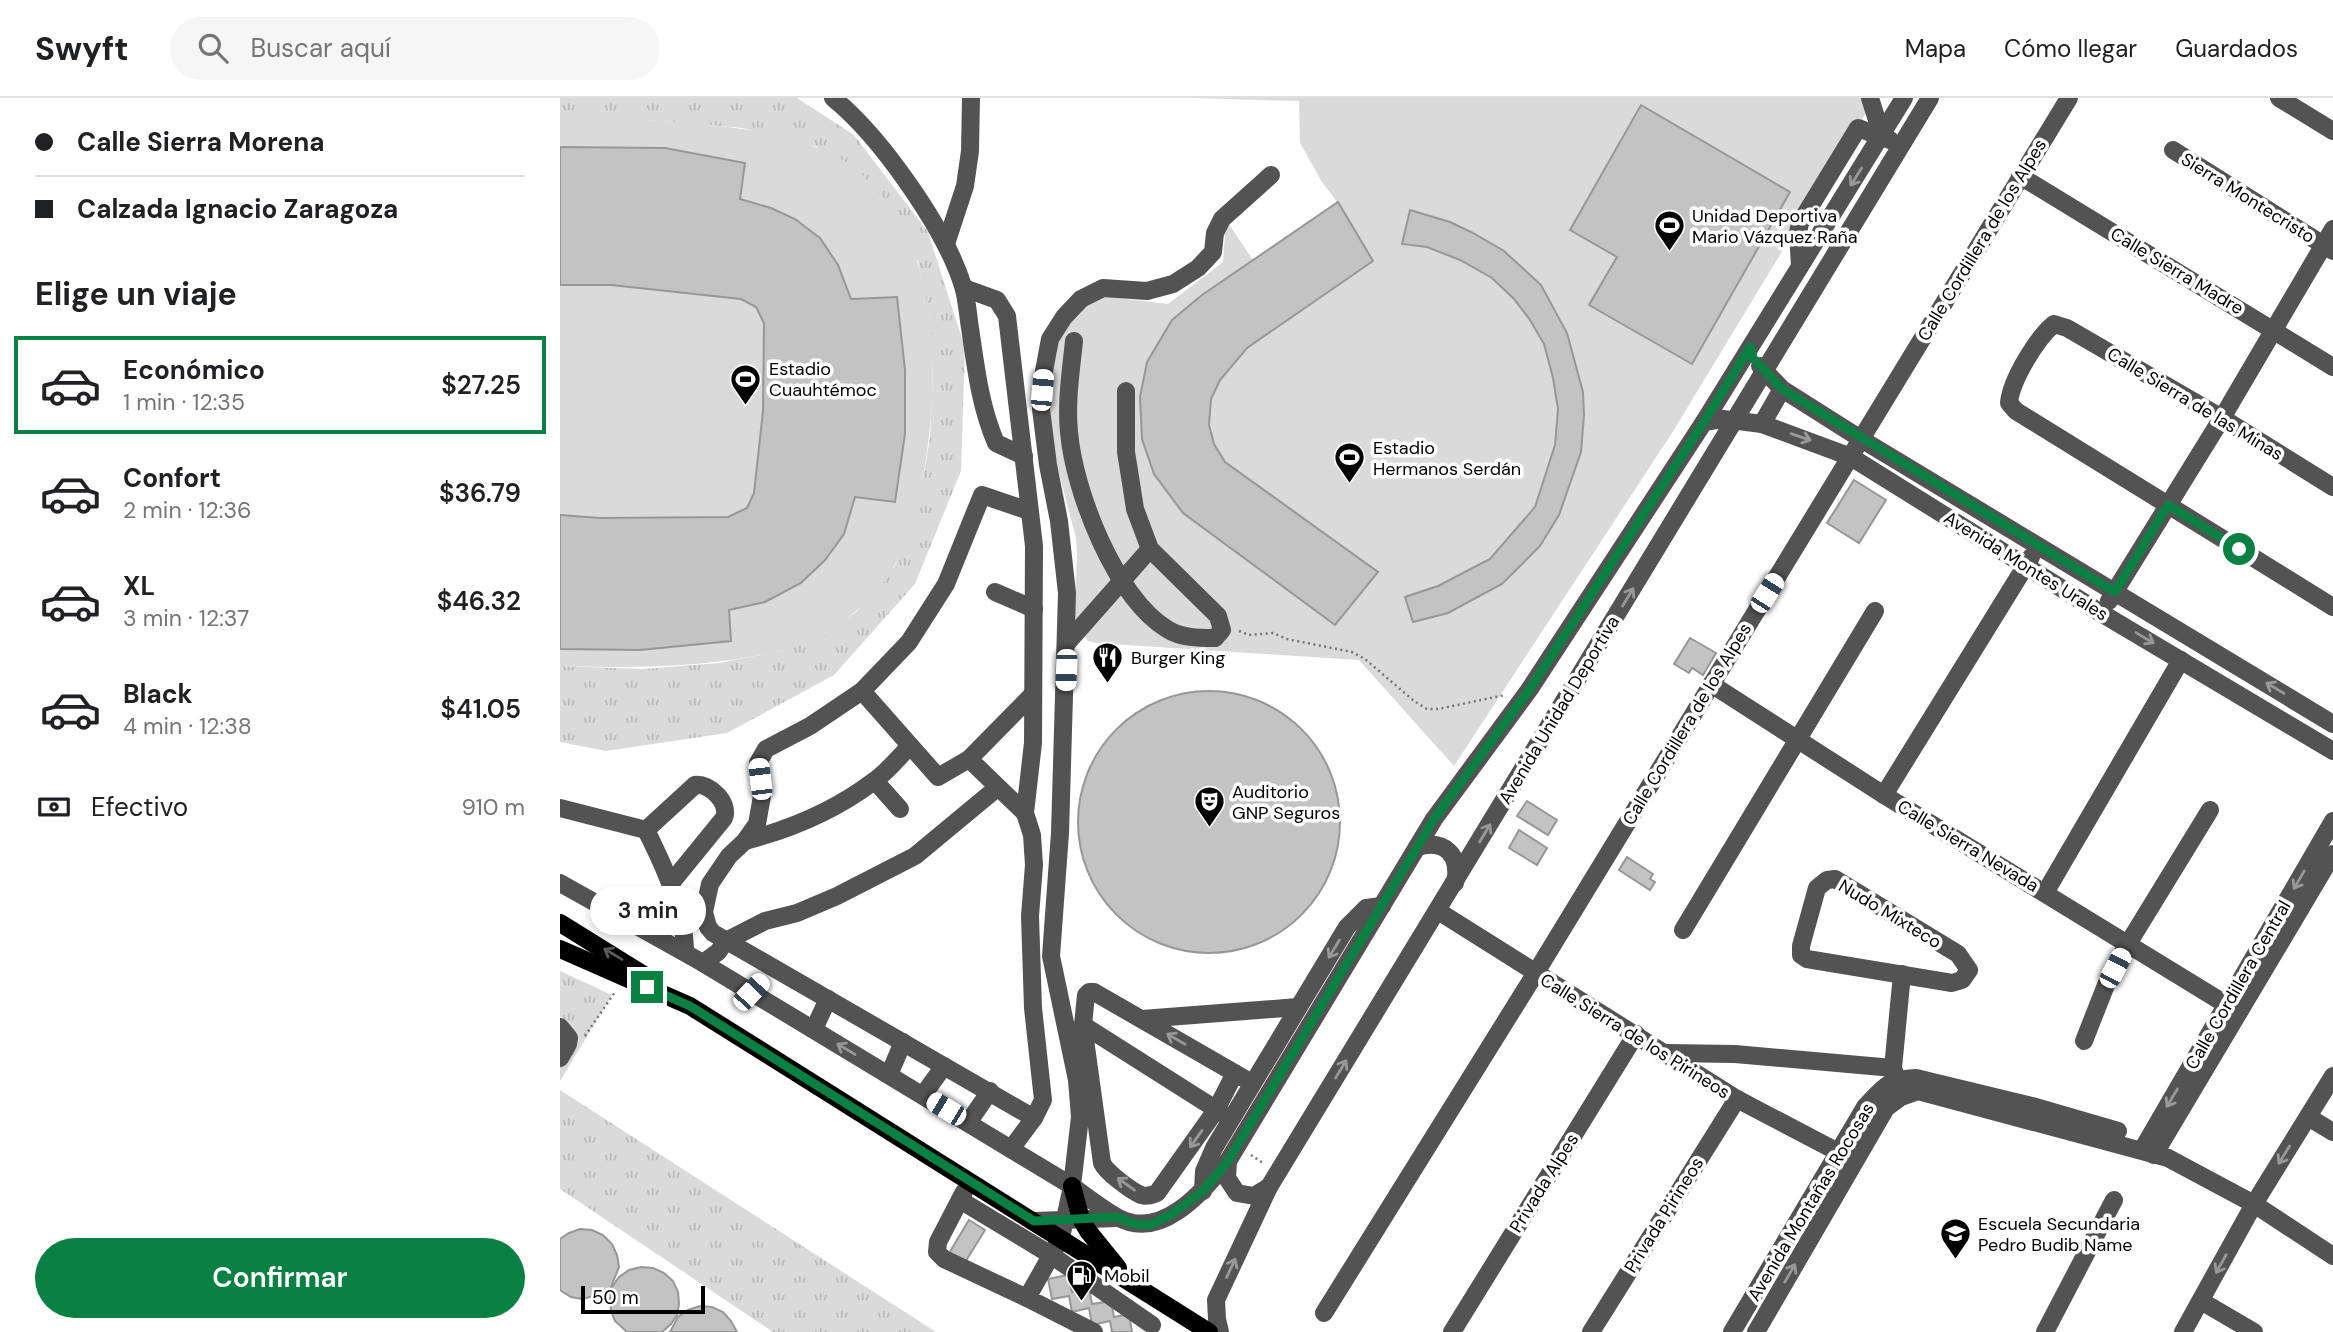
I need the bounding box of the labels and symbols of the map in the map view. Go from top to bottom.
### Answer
street label: Calle Cordillera de los Alpes [1912,134,2052,346]
street label: Sierra Montecristo [2177,147,2319,249]
one-way arrow [1848,167,1863,186]
place label: Unidad Deportiva Mario Vázquez Raña [1692,204,1858,249]
sports icon: Unidad Deportiva Mario Vázquez Raña [1652,209,1686,253]
street label: Calle Sierra Madre [2106,222,2248,320]
street label: Calle Sierra de las Minas [2103,342,2287,466]
place label: Estadio Cuauhtémoc [769,357,877,402]
sports icon: Estadio Cuauhtémoc [729,362,763,406]
car [1030,368,1055,412]
one-way arrow [1789,432,1811,444]
place label: Estadio Hermanos Serdán [1373,436,1521,481]
sports icon: Estadio Hermanos Serdán [1333,441,1367,485]
street label: Avenida Montes Urales [1939,506,2113,626]
route start [2223,533,2255,565]
car [1747,570,1788,616]
one-way arrow [1622,587,1636,607]
street label: Avenida Unidad Deportiva [1493,611,1625,809]
street label: Calle Cordillera de los Alpes [1617,618,1757,830]
one-way arrow [2134,632,2154,646]
restaurant icon: Burger King [1091,641,1125,685]
place label: Burger King [1131,646,1225,670]
car [1055,649,1078,691]
one-way arrow [2265,681,2285,695]
car [748,757,773,801]
place label: Auditorio GNP Seguros [1232,780,1340,825]
theatre icon: Auditorio GNP Seguros [1192,785,1226,829]
street label: Calle Sierra Nevada [1893,794,2043,898]
one-way arrow [1478,824,1492,844]
one-way arrow [2292,869,2305,890]
street label: Nudo Mixteco [1834,874,1946,954]
callout: 3 min [589,886,705,934]
street label: Calle Cordillera Central [2180,896,2296,1074]
one-way arrow [1326,938,1340,958]
car [2096,945,2135,991]
one-way arrow [603,947,623,961]
street label: Calle Sierra de los Pirineos [1536,968,1734,1104]
car [729,969,774,1015]
route end [631,971,663,1003]
one-way arrow [1166,1032,1186,1046]
one-way arrow [836,1041,856,1055]
one-way arrow [1334,1060,1348,1080]
one-way arrow [2165,1087,2179,1107]
car [923,1089,970,1129]
street label: Avenida Montañas Rocosas [1742,1098,1880,1306]
one-way arrow [1189,1129,1203,1148]
street label: Privada Alpes [1504,1129,1584,1237]
one-way arrow [2277,1145,2291,1165]
street label: Privada Pirineos [1619,1153,1709,1277]
one-way arrow [1117,1177,1136,1191]
place label: Escuela Secundaria Pedro Budib Name [1978,1212,2140,1257]
school or university icon: Escuela Secundaria Pedro Budib Name [1938,1217,1972,1261]
one-way arrow [2214,1254,2228,1274]
one-way arrow [1225,1258,1238,1279]
fuel station icon: Mobil [1064,1259,1098,1303]
one-way arrow [1784,1263,1798,1283]
place label: Mobil [1104,1264,1149,1288]
scale bar [581,1283,705,1315]

